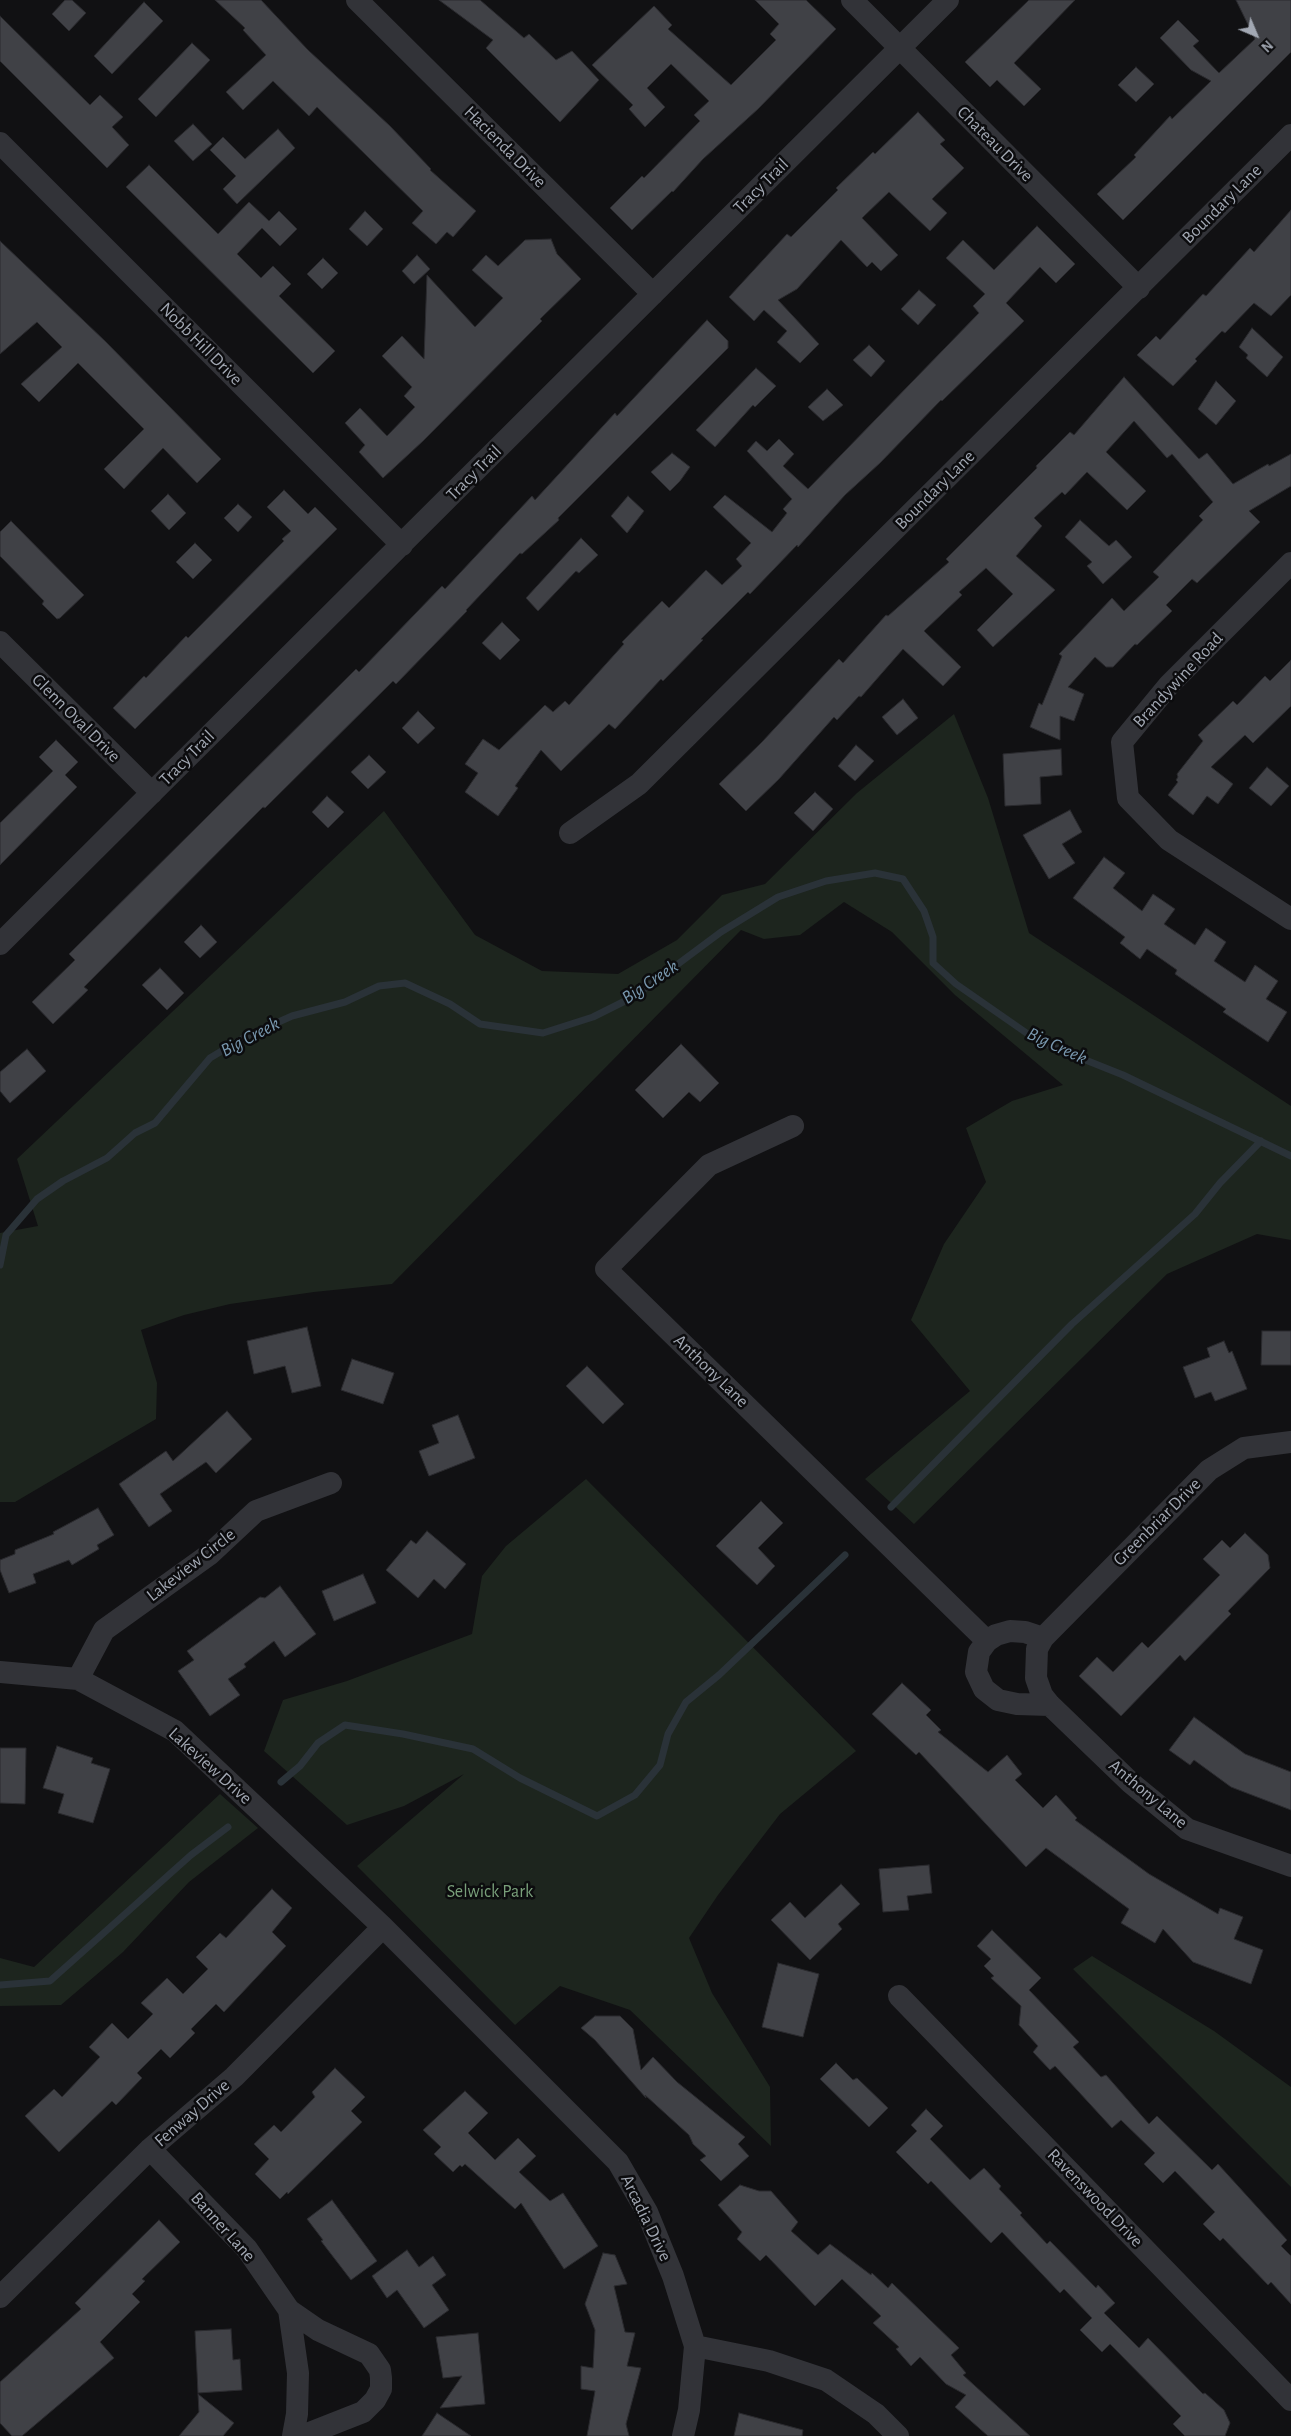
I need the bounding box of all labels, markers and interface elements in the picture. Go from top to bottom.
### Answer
north arrow [1231,10,1281,60]
text: N [1258,37,1275,54]
street label: Hacienda Drive [459,101,551,193]
street label: Chateau Drive [952,101,1038,187]
street label: Tracy Trail [729,154,793,218]
street label: Boundary Lane [1178,160,1266,248]
street label: Nobb Hill Drive [155,298,247,390]
street label: Tracy Trail [442,441,506,505]
street label: Boundary Lane [891,446,979,534]
street label: Brandywine Road [1128,628,1228,732]
street label: Glenn Oval Drive [27,669,125,767]
street label: Tracy Trail [155,726,219,790]
water label: Big Creek [617,955,683,1009]
water label: Big Creek [217,1012,283,1062]
water label: Big Creek [1023,1022,1091,1070]
street label: Anthony Lane [669,1330,753,1412]
street label: Greenbriar Drive [1108,1473,1206,1571]
street label: Lakeview Circle [142,1524,240,1606]
street label: Lakeview Drive [164,1723,256,1809]
street label: Anthony Lane [1104,1755,1192,1833]
park label: Selwick Park [447,1881,533,1903]
street label: Fenway Drive [150,2075,234,2151]
street label: Ravenswood Drive [1043,2144,1147,2252]
street label: Arcadia Drive [616,2171,676,2265]
street label: Banner Lane [186,2188,260,2266]

